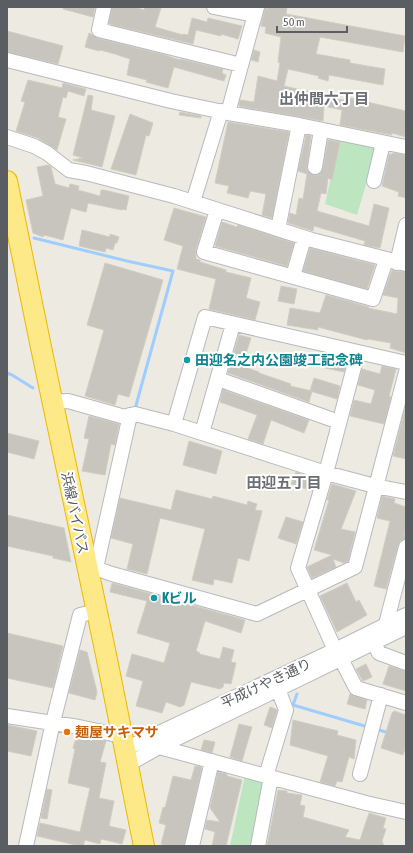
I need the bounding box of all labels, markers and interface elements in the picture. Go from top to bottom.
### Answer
scale bar [277,8,347,34]
text: 50 m [283,15,305,29]
district label: 出仲間六丁目 [279,90,369,107]
place label: 田迎名之内公園竣工記念碑 [195,352,363,368]
marker: 田迎名之内公園竣工記念碑 [182,355,192,365]
street label: 浜線バイパス [58,470,92,556]
district label: 田迎五丁目 [246,474,322,491]
place label: Kビル [162,590,197,606]
marker: Kビル [149,593,159,603]
street label: 平成けやき通り [218,655,314,711]
place label: 麺屋サキマサ [75,724,159,740]
marker: 麺屋サキマサ [62,727,72,737]

